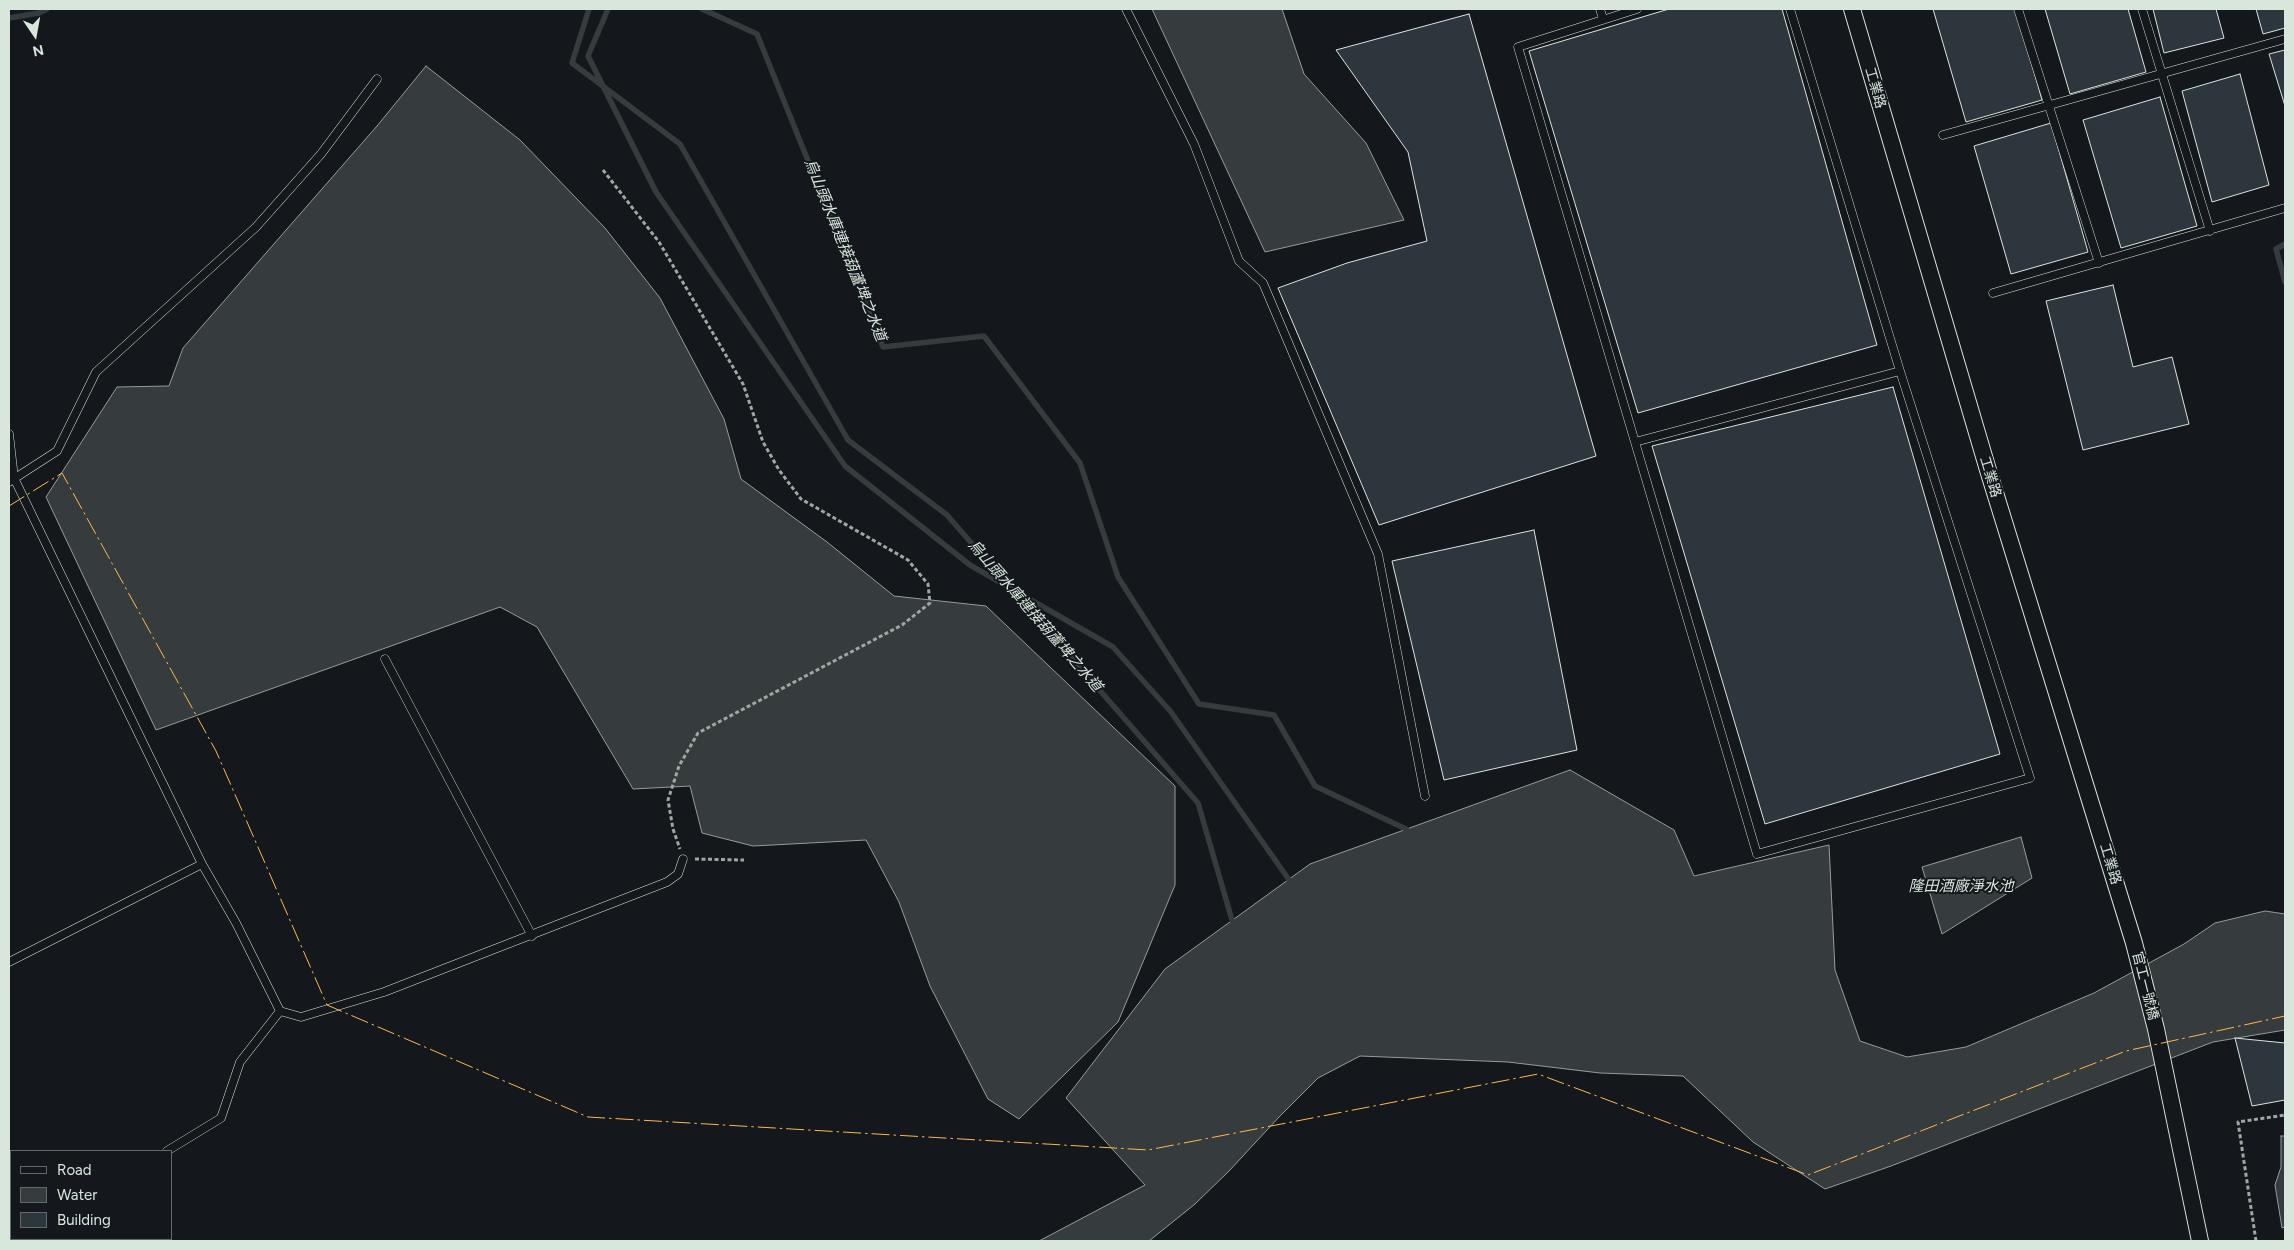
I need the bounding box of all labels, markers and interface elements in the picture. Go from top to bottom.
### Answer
north arrow [10,10,60,60]
text: N [31,41,45,60]
street label: 工業路 [1861,65,1889,111]
water label: 烏山頭水庫連接葫蘆埤之水道 [800,156,890,344]
street label: 工業路 [1976,454,2004,500]
water label: 烏山頭水庫連接葫蘆埤之水道 [964,537,1106,695]
street label: 工業路 [2096,841,2124,887]
water label: 隆田酒廠淨水池 [1909,878,2013,896]
street label: 官工一號橋 [2128,950,2162,1022]
legend [10,1150,172,1240]
text: Road [57,1161,92,1179]
text: Water [57,1186,97,1204]
text: Building [57,1211,111,1229]

